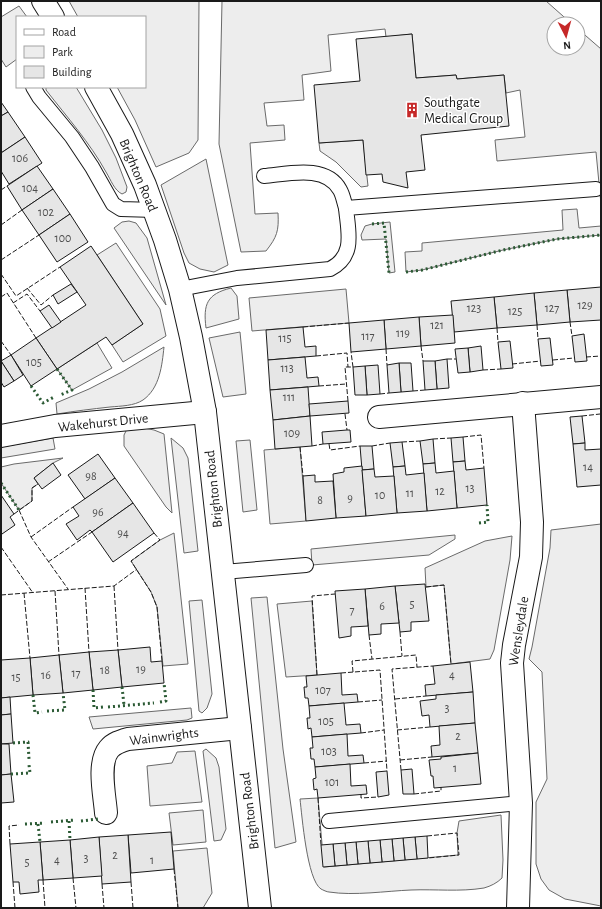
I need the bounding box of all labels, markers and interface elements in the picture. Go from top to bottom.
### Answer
legend [16,16,146,88]
north arrow [546,16,586,56]
text: Road [52,26,76,38]
text: N [563,40,571,51]
text: Park [52,46,73,58]
text: Building [52,66,92,78]
place label: Southgate Medical Group [424,96,503,126]
building icon: Southgate Medical Group [403,101,421,119]
street label: Brighton Road [116,137,160,214]
house number: 106 [12,152,28,164]
house number: 104 [22,182,38,194]
house number: 102 [38,206,54,218]
house number: 100 [55,232,71,244]
house number: 129 [577,299,593,311]
house number: 123 [467,302,481,314]
house number: 127 [545,302,559,314]
house number: 125 [508,305,522,317]
house number: 121 [430,319,444,331]
house number: 119 [396,327,410,339]
house number: 117 [361,330,375,342]
house number: 115 [278,332,292,344]
house number: 105 [26,356,42,368]
house number: 113 [280,362,294,374]
house number: 111 [283,391,295,403]
street label: Wakehurst Drive [57,411,149,435]
house number: 109 [284,427,300,439]
street label: Brighton Road [203,449,225,528]
house number: 14 [583,461,593,473]
house number: 98 [85,470,97,482]
house number: 13 [465,482,475,494]
house number: 12 [435,485,445,497]
house number: 11 [406,487,414,499]
house number: 10 [375,489,385,501]
house number: 9 [347,492,353,504]
house number: 8 [317,494,323,506]
house number: 96 [92,506,104,518]
house number: 94 [117,527,129,539]
street label: Wensleydale [507,595,531,667]
house number: 5 [409,598,415,610]
house number: 6 [379,600,385,612]
house number: 7 [349,604,355,616]
house number: 19 [136,663,146,675]
house number: 18 [100,664,110,676]
house number: 17 [71,667,81,679]
house number: 16 [41,669,51,681]
house number: 4 [449,669,455,681]
house number: 15 [11,671,21,683]
house number: 107 [315,684,331,696]
house number: 3 [445,702,450,714]
house number: 105 [318,715,334,727]
street label: Wainwrights [129,726,200,748]
house number: 2 [455,730,461,742]
house number: 103 [321,745,337,757]
house number: 1 [453,762,457,774]
street label: Brighton Road [238,771,262,850]
house number: 101 [325,776,339,788]
house number: 2 [112,849,118,861]
house number: 3 [84,852,89,864]
house number: 4 [54,854,60,866]
house number: 1 [150,854,154,866]
house number: 5 [24,856,30,868]

